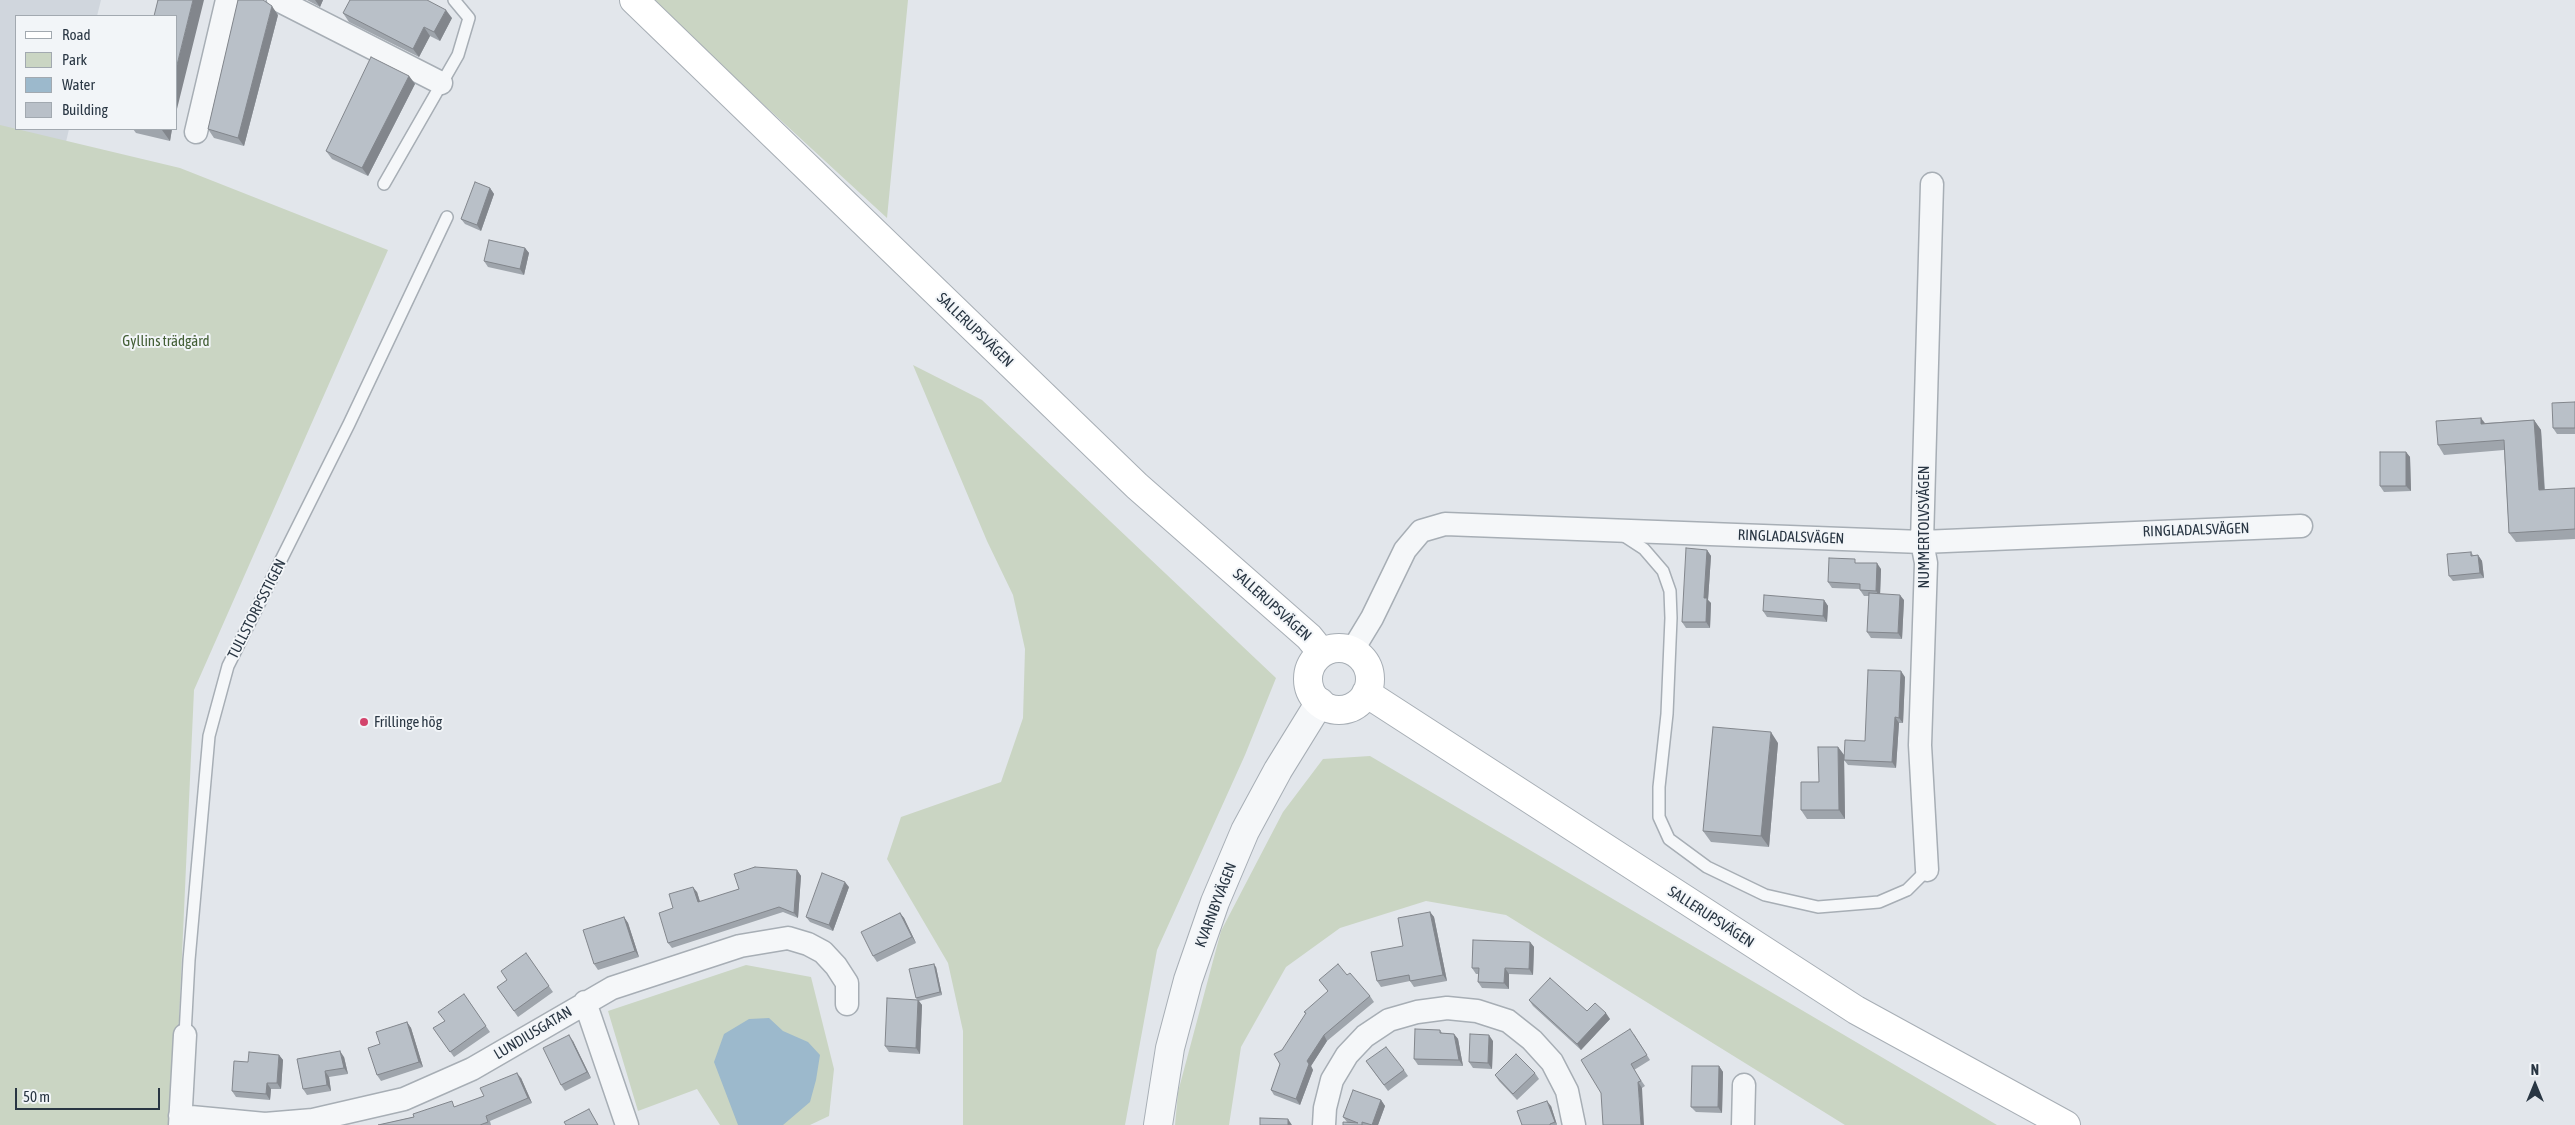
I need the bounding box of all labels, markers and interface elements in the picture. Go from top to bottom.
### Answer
legend [15,15,178,130]
text: Road [62,26,91,43]
text: Park [62,51,87,68]
text: Water [62,76,95,93]
text: Building [62,101,108,118]
street label: SALLERUPSVÄGEN [933,289,1017,371]
park label: Gyllins trädgård [122,332,210,350]
street label: NUMMERTOLVSVÄGEN [1915,466,1933,588]
street label: RINGLADALSVÄGEN [2142,519,2250,541]
street label: RINGLADALSVÄGEN [1737,526,1845,548]
street label: TULLSTORPSSTIGEN [224,556,290,662]
street label: SALLERUPSVÄGEN [1229,565,1315,645]
place label: Frillinge hög [374,713,442,731]
marker: Frillinge hög [358,716,370,728]
street label: KVARNBYVÄGEN [1192,860,1240,950]
street label: SALLERUPSVÄGEN [1664,882,1758,952]
street label: LUNDIUSGATAN [491,1003,575,1063]
north arrow [2510,1060,2560,1110]
text: N [2531,1062,2539,1078]
scale bar [18,1078,162,1110]
text: 50 m [23,1088,50,1105]

